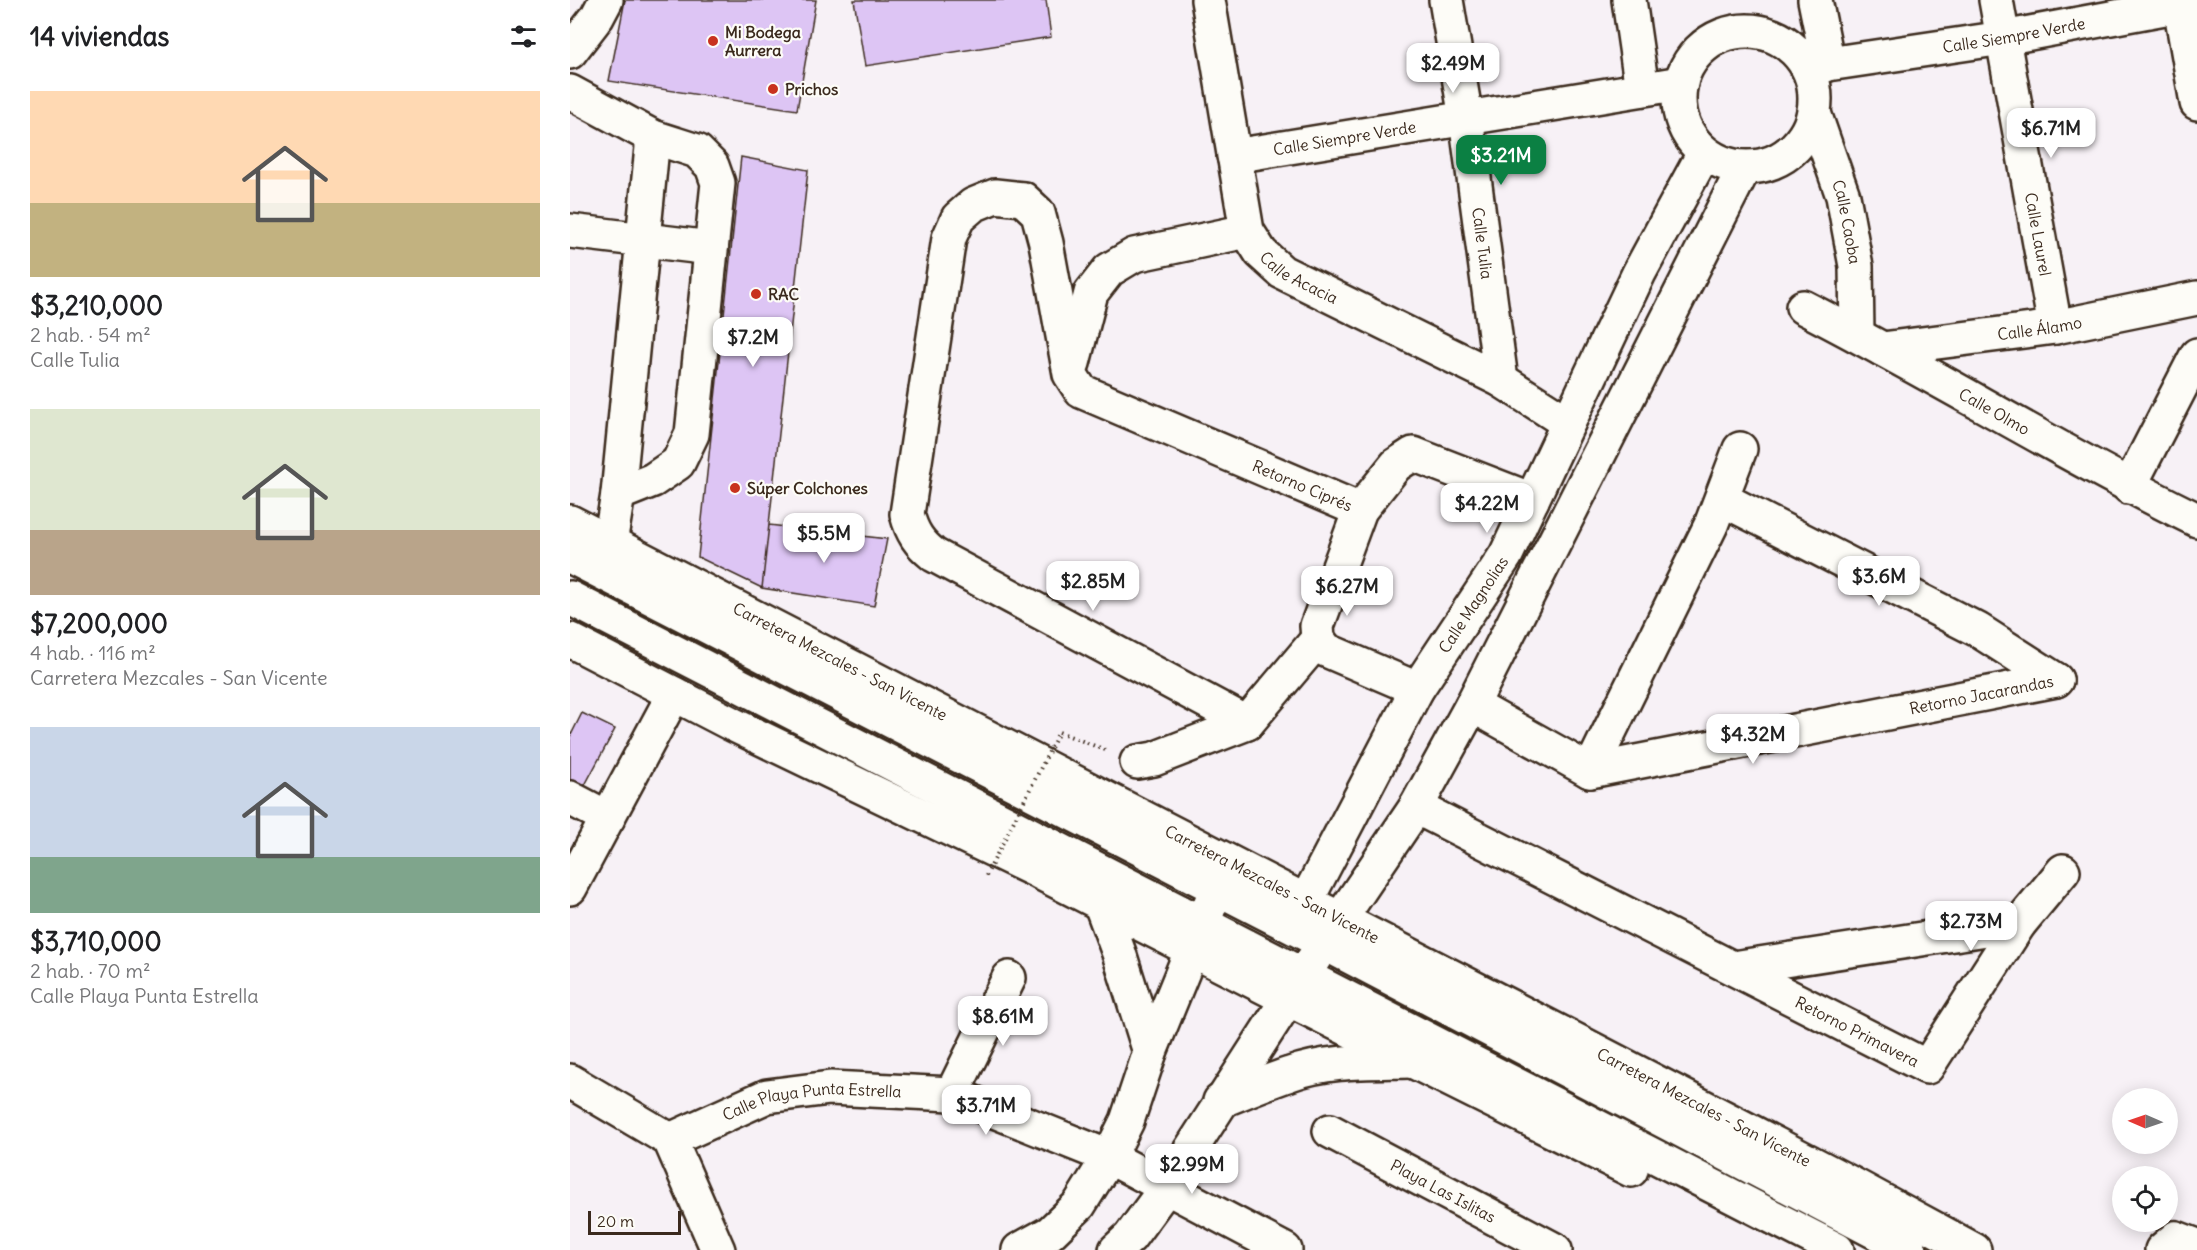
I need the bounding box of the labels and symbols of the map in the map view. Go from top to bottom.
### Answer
street label: Calle Siempre Verde [1941,13,2087,57]
place label: Mi Bodega Aurrera [725,22,801,60]
marker: Mi Bodega Aurrera [706,34,720,48]
pin: $2.49M [1404,43,1502,94]
place label: Prichos [785,79,838,99]
marker: Prichos [766,82,780,96]
pin: $6.71M [2002,108,2100,159]
street label: Calle Siempre Verde [1272,116,1417,159]
pin: $3.21M [1452,135,1550,186]
street label: Calle Caoba [1828,177,1865,266]
street label: Calle Laurel [2021,191,2056,278]
street label: Calle Tulia [1468,206,1497,280]
street label: Calle Acacia [1256,247,1341,308]
place label: RAC [768,284,799,304]
marker: RAC [749,287,763,301]
street label: Calle Álamo [1996,312,2084,344]
pin: $7.2M [711,317,795,368]
street label: Calle Olmo [1955,383,2033,439]
street label: Retorno Ciprés [1249,455,1355,516]
place label: Súper Colchones [747,478,868,499]
marker: Súper Colchones [728,481,742,495]
pin: $4.22M [1438,483,1536,534]
pin: $5.5M [782,513,866,564]
street label: Calle Magnolias [1434,552,1512,657]
pin: $3.6M [1837,556,1921,607]
pin: $2.85M [1044,561,1142,612]
pin: $6.27M [1298,566,1396,617]
street label: Carretera Mezcales - San Vicente [730,598,951,725]
street label: Retorno Jacarandas [1908,671,2055,718]
pin: $4.32M [1704,714,1802,765]
street label: Carretera Mezcales - San Vicente [1162,821,1383,947]
pin: $2.73M [1922,901,2020,952]
street label: Retorno Primavera [1792,992,1922,1071]
pin: $8.61M [954,996,1052,1047]
street label: Carretera Mezcales - San Vicente [1594,1043,1814,1171]
street label: Calle Playa Punta Estrella [719,1078,902,1125]
pin: $3.71M [937,1085,1035,1136]
north arrow [2112,1088,2178,1154]
pin: $2.99M [1143,1144,1241,1195]
street label: Playa Las Islitas [1387,1155,1499,1227]
scale bar [588,1208,681,1236]

